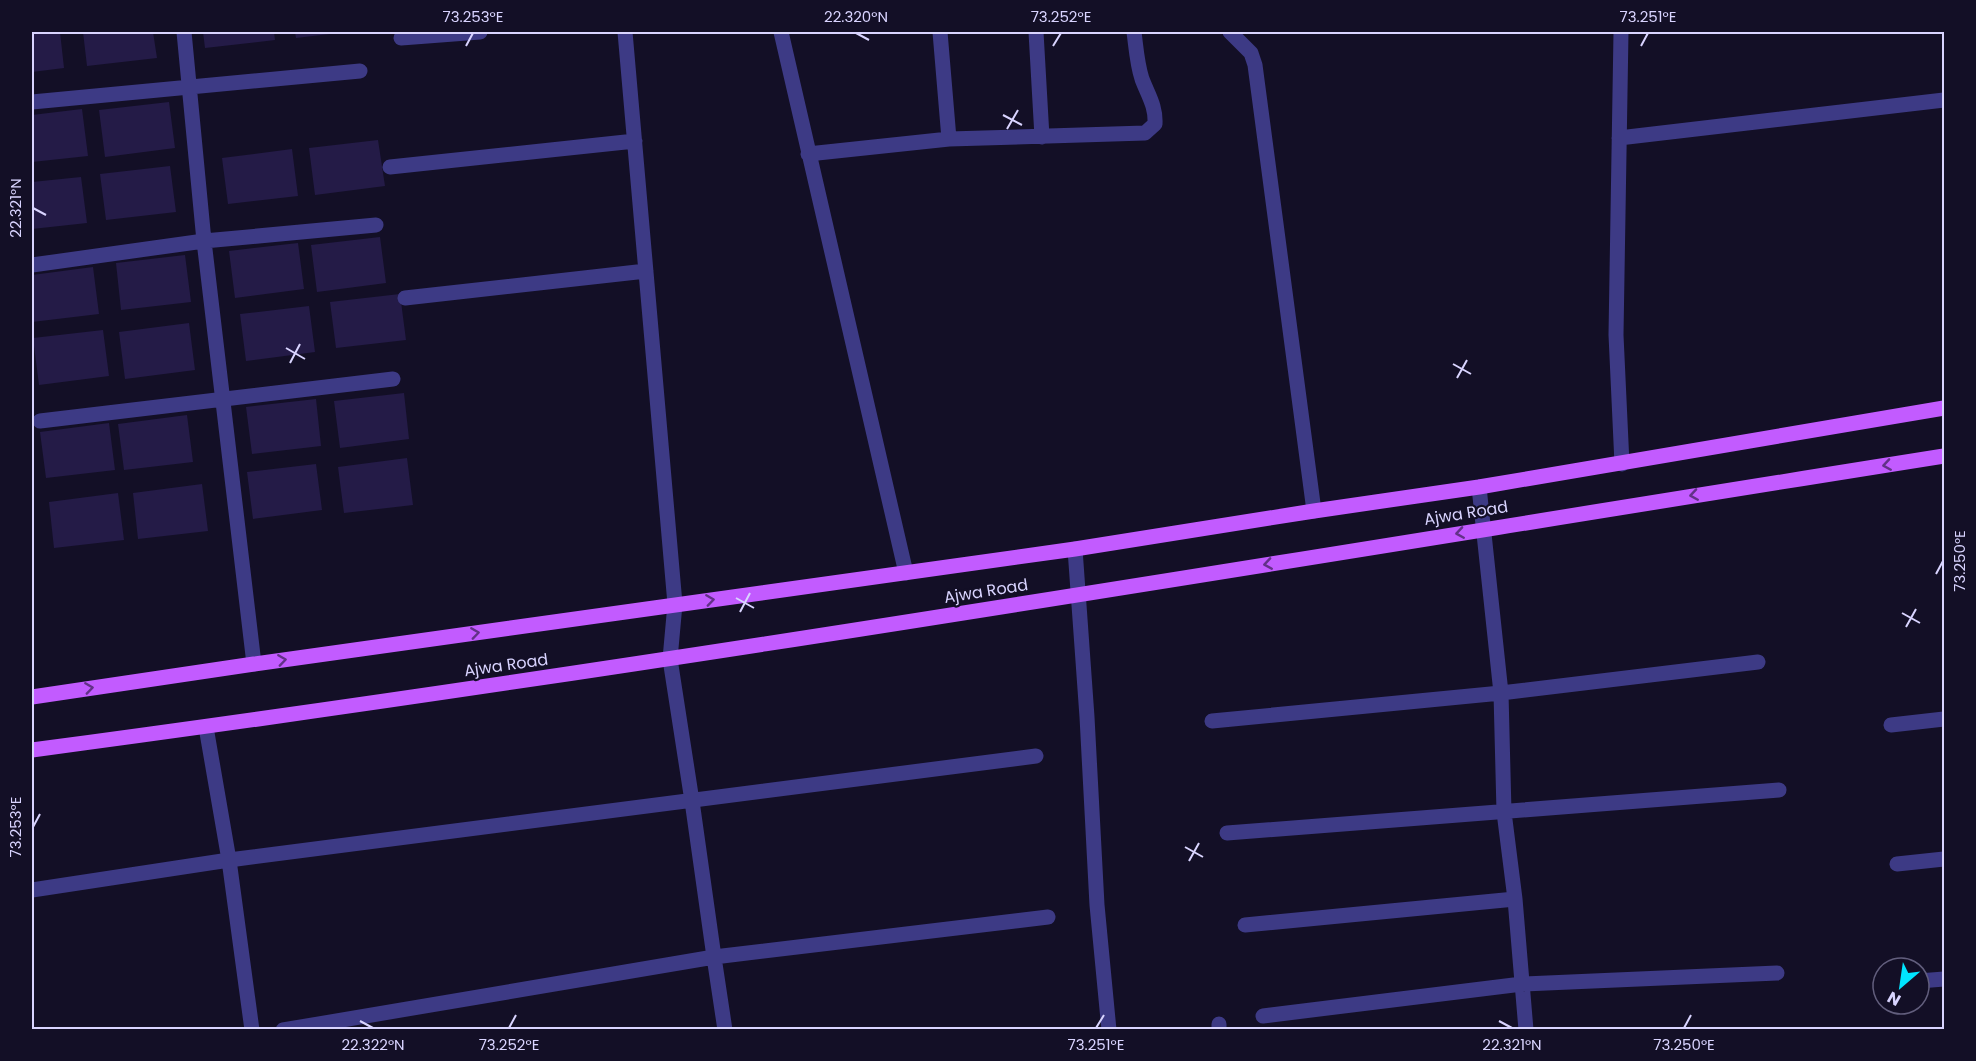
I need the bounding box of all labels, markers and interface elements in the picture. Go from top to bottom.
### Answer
text: 73.253°E [443,6,503,27]
text: 22.320°N [824,6,888,27]
text: 73.252°E [1031,6,1091,27]
text: 73.251°E [1620,6,1676,27]
text: 22.321°N [5,178,26,238]
one-way arrow [1882,458,1891,470]
one-way arrow [1690,489,1699,501]
street label: Ajwa Road [1422,495,1510,531]
one-way arrow [1455,526,1465,538]
text: 73.250°E [1949,530,1970,592]
one-way arrow [1263,557,1273,570]
street label: Ajwa Road [942,573,1030,609]
one-way arrow [705,594,715,606]
one-way arrow [471,627,480,639]
street label: Ajwa Road [463,648,549,682]
one-way arrow [278,654,287,666]
one-way arrow [85,683,94,695]
text: 73.253°E [5,797,26,857]
north arrow [1871,956,1931,1016]
text: N [1883,986,1905,1012]
text: 22.322°N [341,1034,405,1055]
text: 73.252°E [479,1034,539,1055]
text: 73.251°E [1068,1034,1124,1055]
text: 22.321°N [1482,1034,1542,1055]
text: 73.250°E [1653,1034,1715,1055]

